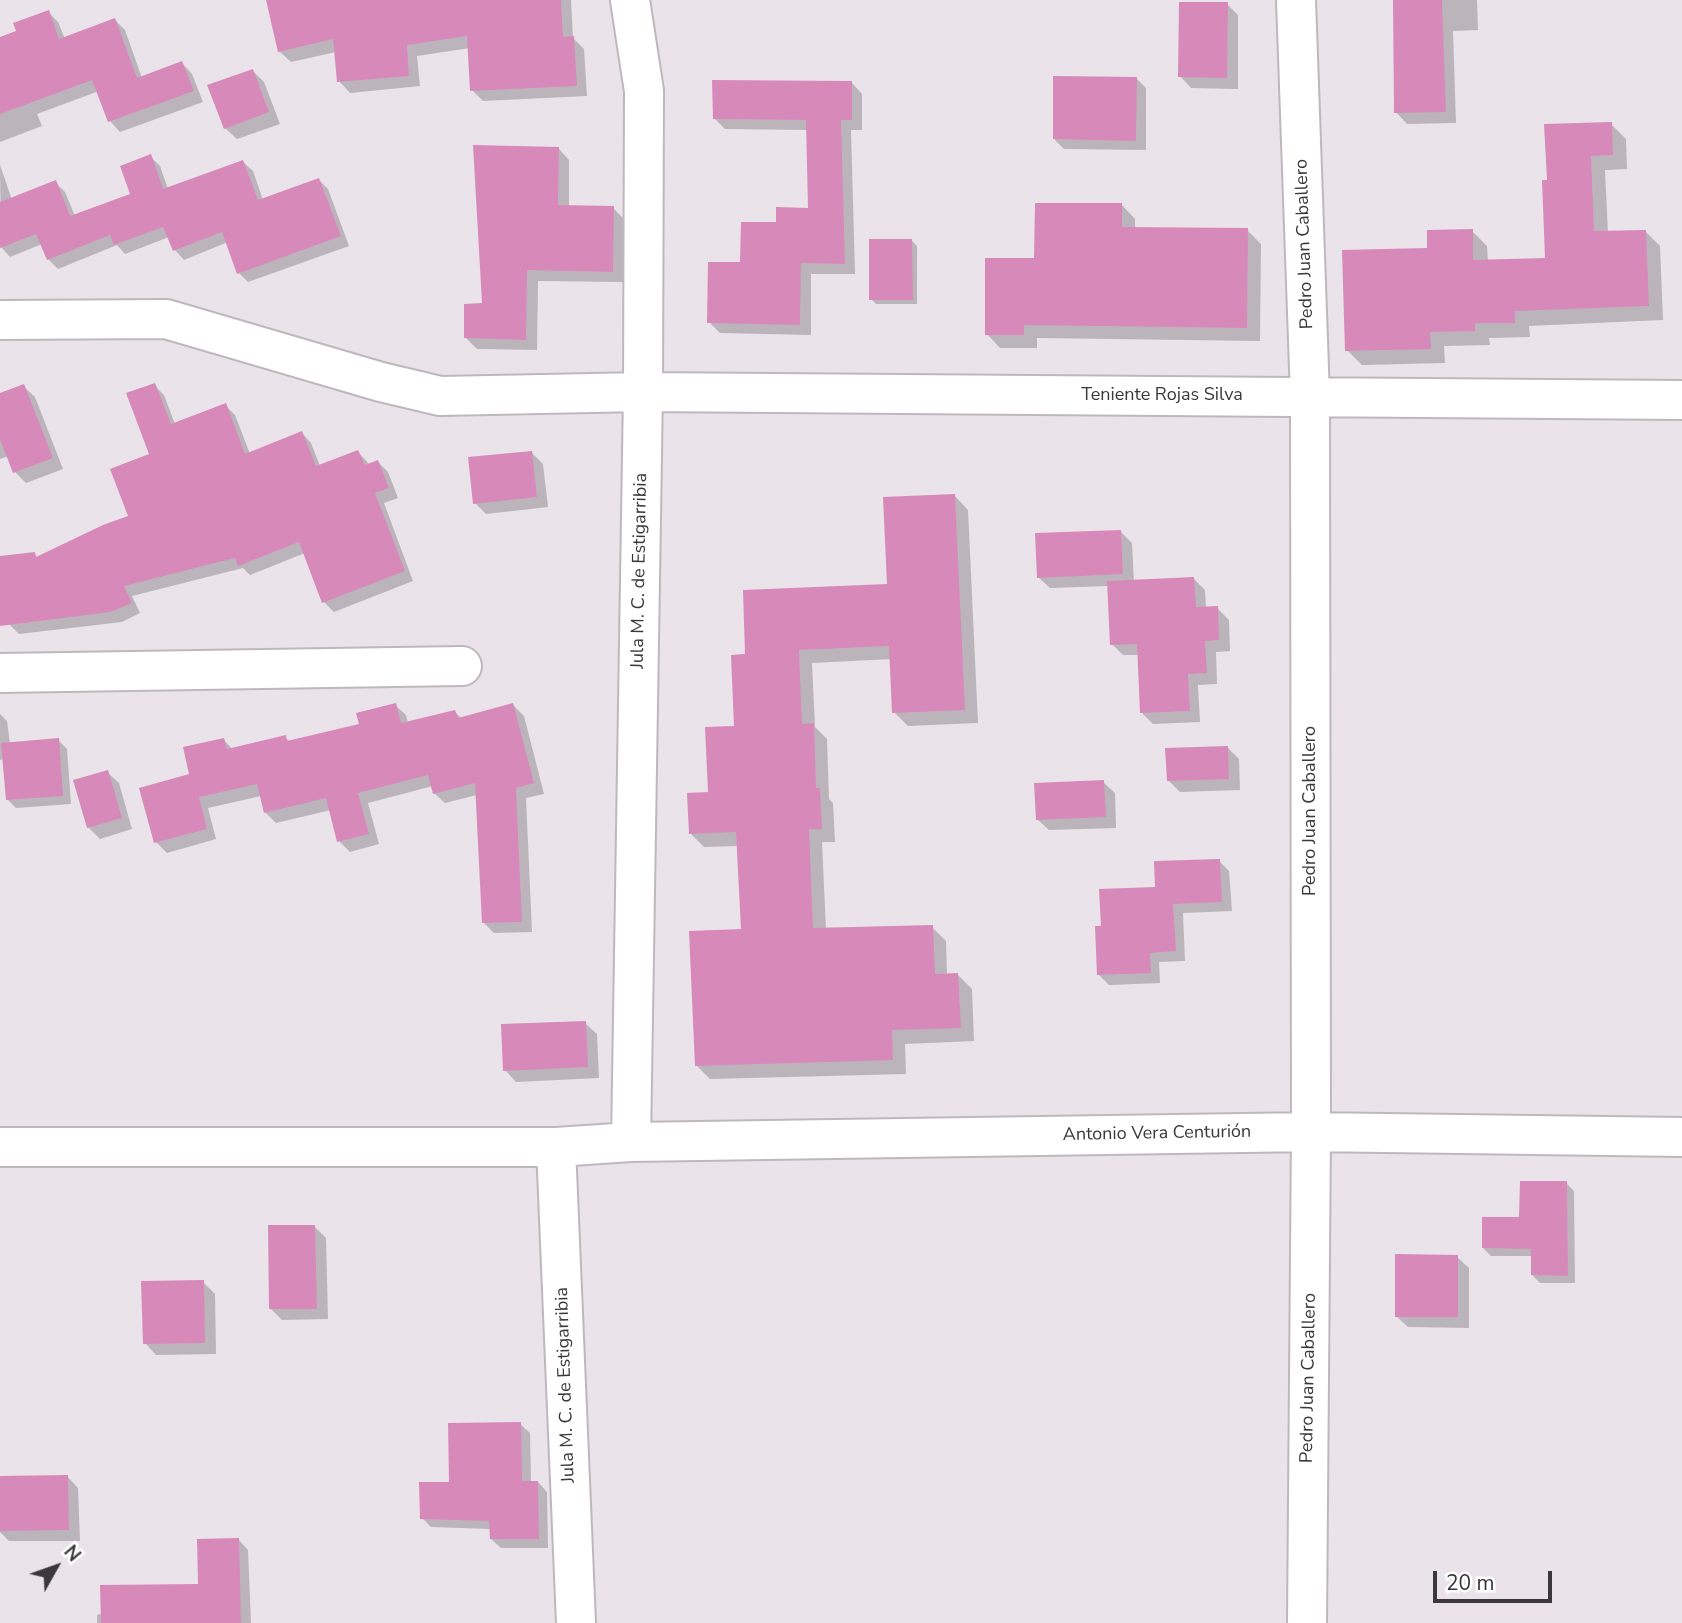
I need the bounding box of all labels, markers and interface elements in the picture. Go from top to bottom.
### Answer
street label: Pedro Juan Caballero [1291,159,1319,329]
street label: Teniente Rojas Silva [1081,385,1243,407]
street label: Jula M. C. de Estigarribia [627,473,653,669]
street label: Pedro Juan Caballero [1300,726,1322,896]
street label: Antonio Vera Centurión [1063,1122,1251,1146]
street label: Jula M. C. de Estigarribia [552,1287,580,1483]
street label: Pedro Juan Caballero [1297,1293,1321,1463]
north arrow [21,1532,91,1602]
text: N [58,1540,87,1567]
scale bar [1437,1556,1556,1600]
text: 20 m [1446,1569,1495,1597]

